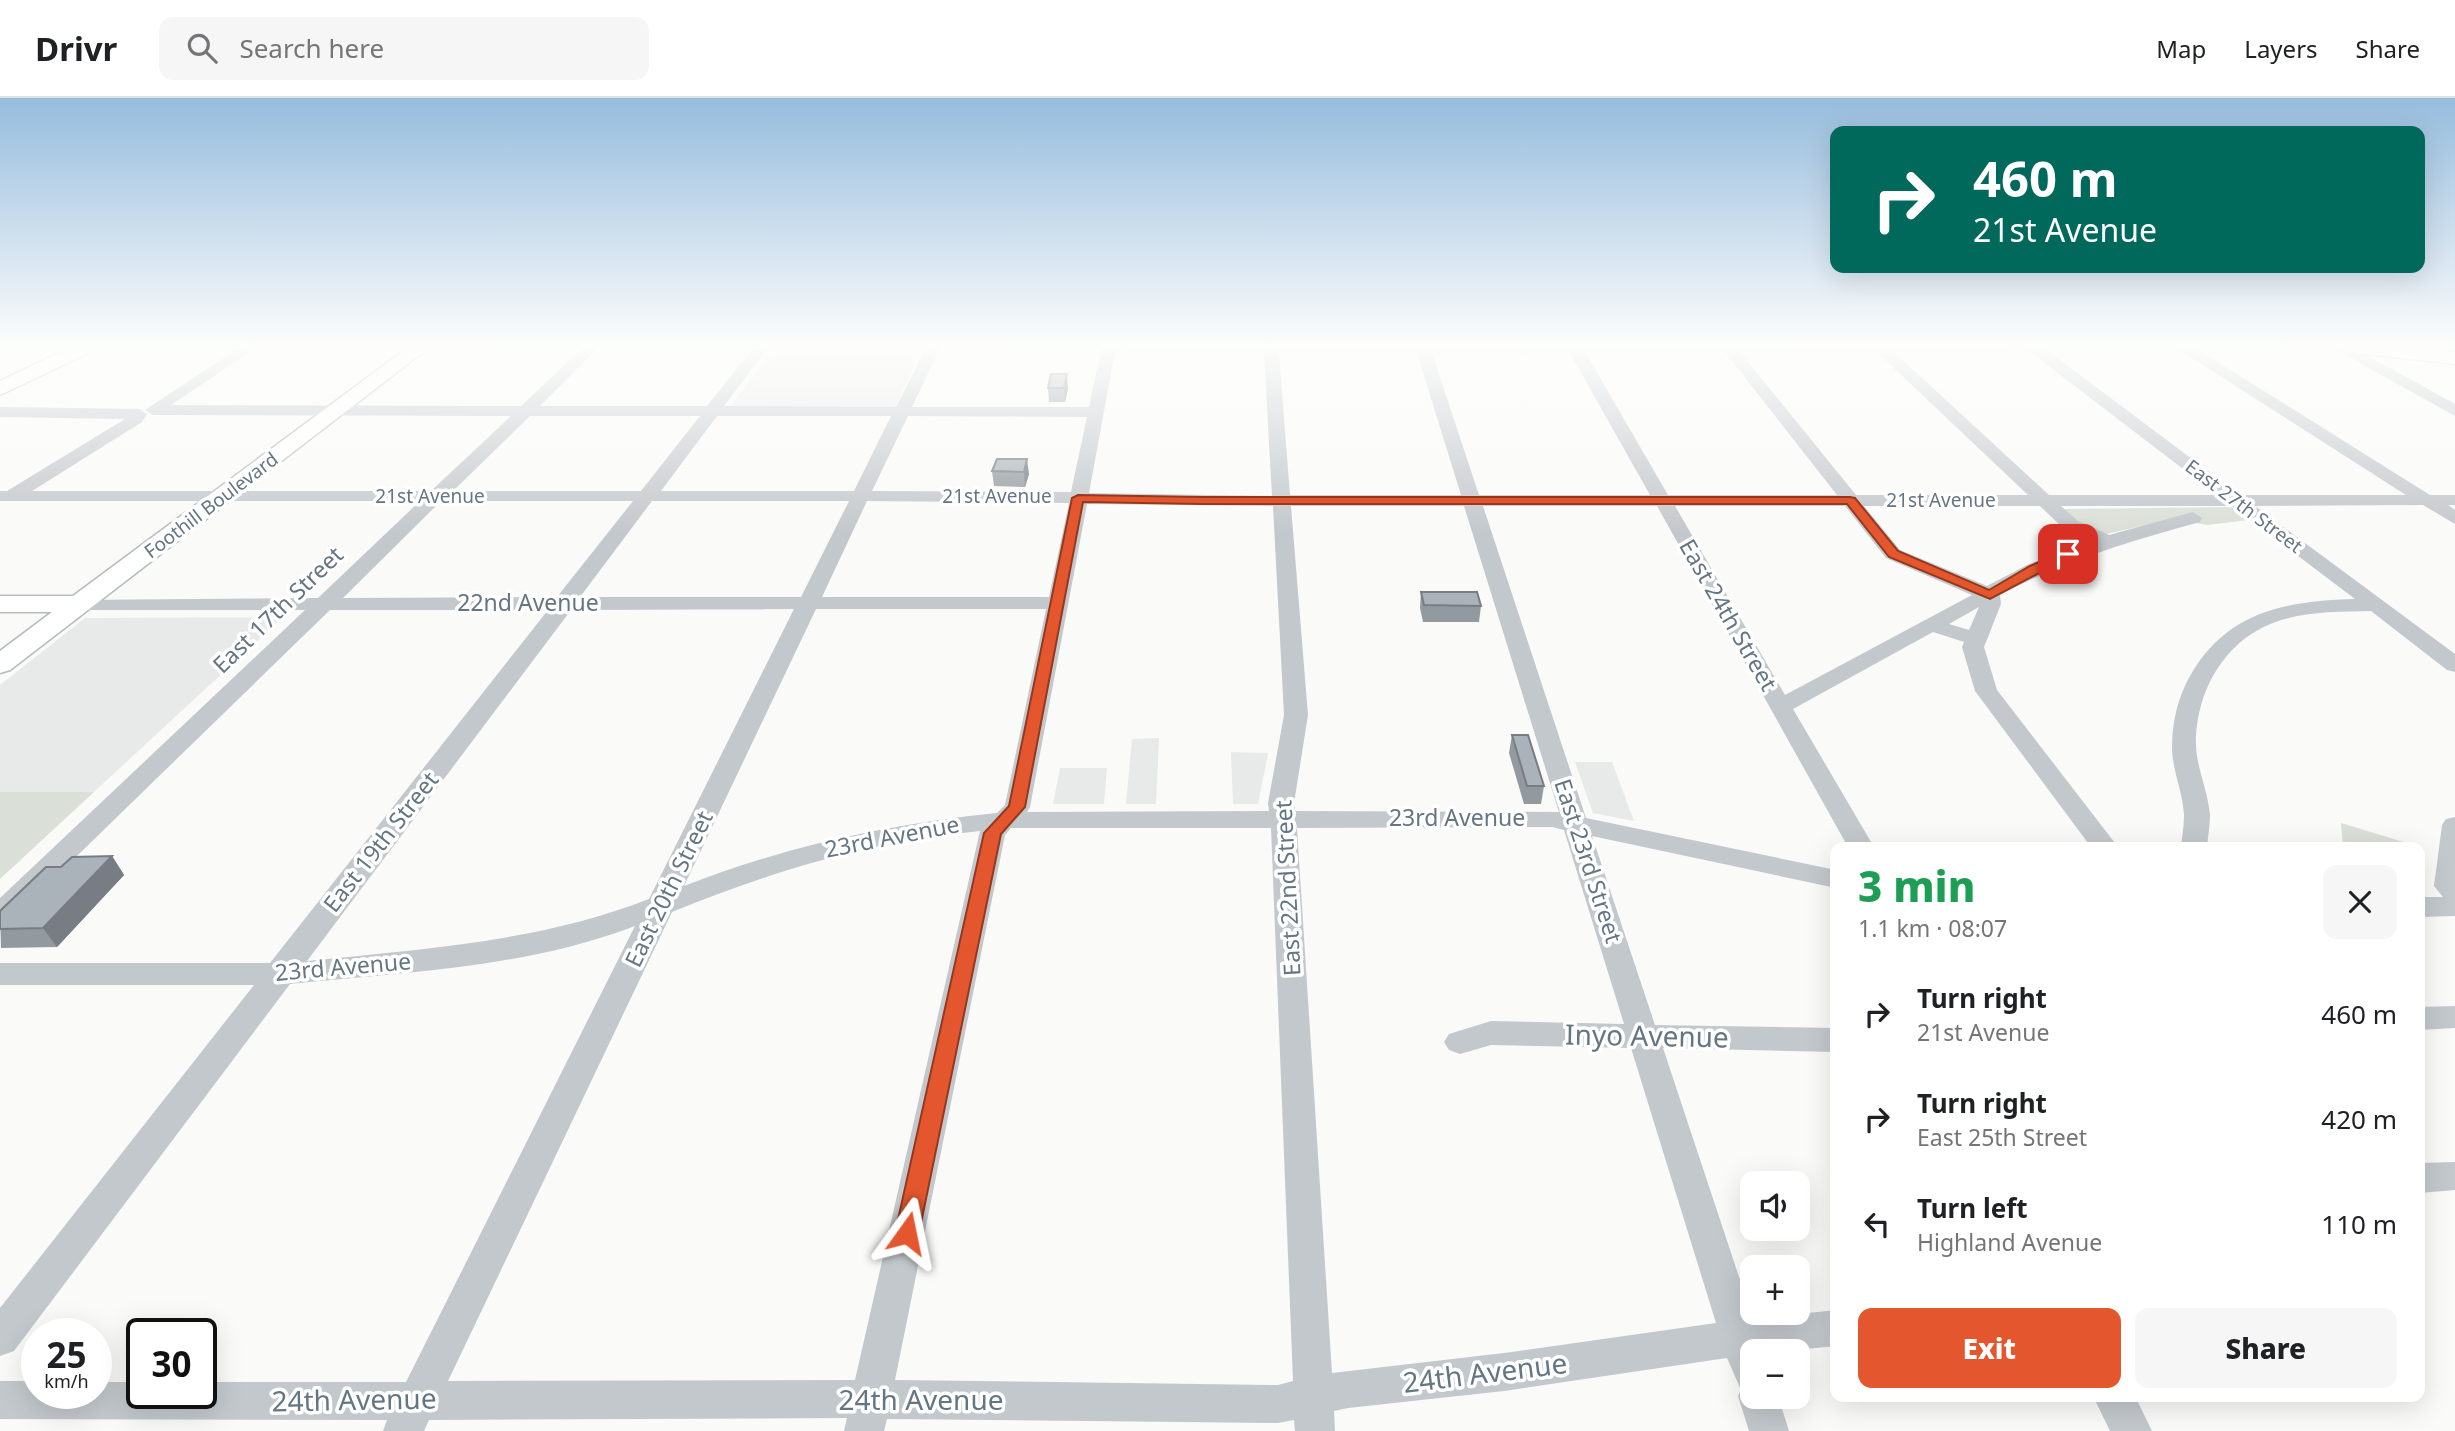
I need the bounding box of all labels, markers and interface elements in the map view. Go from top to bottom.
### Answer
search box [159,17,649,80]
text: Drivr [35,26,117,71]
icon: search [183,29,221,67]
text: Search here [239,30,384,66]
text: Map [2156,32,2206,65]
text: Layers [2244,32,2318,65]
text: Share [2356,32,2420,65]
text: 460 m [1973,145,2118,211]
icon: right [1858,154,1949,245]
text: 21st Avenue [1973,208,2157,251]
street label: Foothill Boulevard [139,446,283,564]
street label: East 27th Street [2180,453,2308,559]
street label: 21st Avenue [375,483,485,509]
street label: 21st Avenue [942,483,1052,509]
street label: 21st Avenue [1886,487,1996,513]
pin [2038,524,2098,584]
street label: East 24th Street [1673,533,1785,696]
icon: arrive [2049,535,2087,573]
street label: East 17th Street [205,539,350,680]
street label: 22nd Avenue [457,586,599,618]
street label: East 19th Street [315,765,445,918]
street label: East 23rd Street [1547,775,1631,947]
street label: East 22nd Street [1266,799,1308,977]
street label: 23rd Avenue [1389,801,1525,833]
street label: East 20th Street [616,805,720,972]
street label: 23rd Avenue [822,807,962,865]
text: 3 min [1858,857,1975,914]
button: close [2323,865,2397,939]
text: 1.1 km · 08:07 [1858,912,2007,944]
street label: 23rd Avenue [274,944,412,988]
text: Turn right [1917,980,2047,1016]
icon: right [1858,995,1896,1033]
text: 460 m [2321,996,2397,1032]
street label: Inyo Avenue [1565,1015,1729,1055]
text: 21st Avenue [1917,1016,2049,1048]
text: Turn right [1917,1085,2047,1121]
icon: right [1858,1100,1896,1138]
text: 420 m [2321,1101,2397,1137]
text: East 25th Street [1917,1121,2087,1153]
map controls [1740,1171,1810,1409]
button: sound [1740,1171,1810,1241]
text: Turn left [1917,1190,2028,1226]
position arrow [870,1196,944,1270]
icon: left [1858,1205,1896,1243]
text: 110 m [2321,1206,2397,1242]
text: Highland Avenue [1917,1226,2102,1258]
button: + [1740,1255,1810,1325]
button: Exit [1858,1308,2121,1388]
button: Share [2135,1308,2397,1388]
speed limit sign: 30 [126,1318,217,1409]
text: 25 [46,1331,87,1378]
button: − [1740,1339,1810,1409]
street label: 24th Avenue [1401,1343,1569,1401]
text: km/h [44,1369,89,1393]
street label: 24th Avenue [271,1379,437,1419]
street label: 24th Avenue [838,1380,1004,1418]

